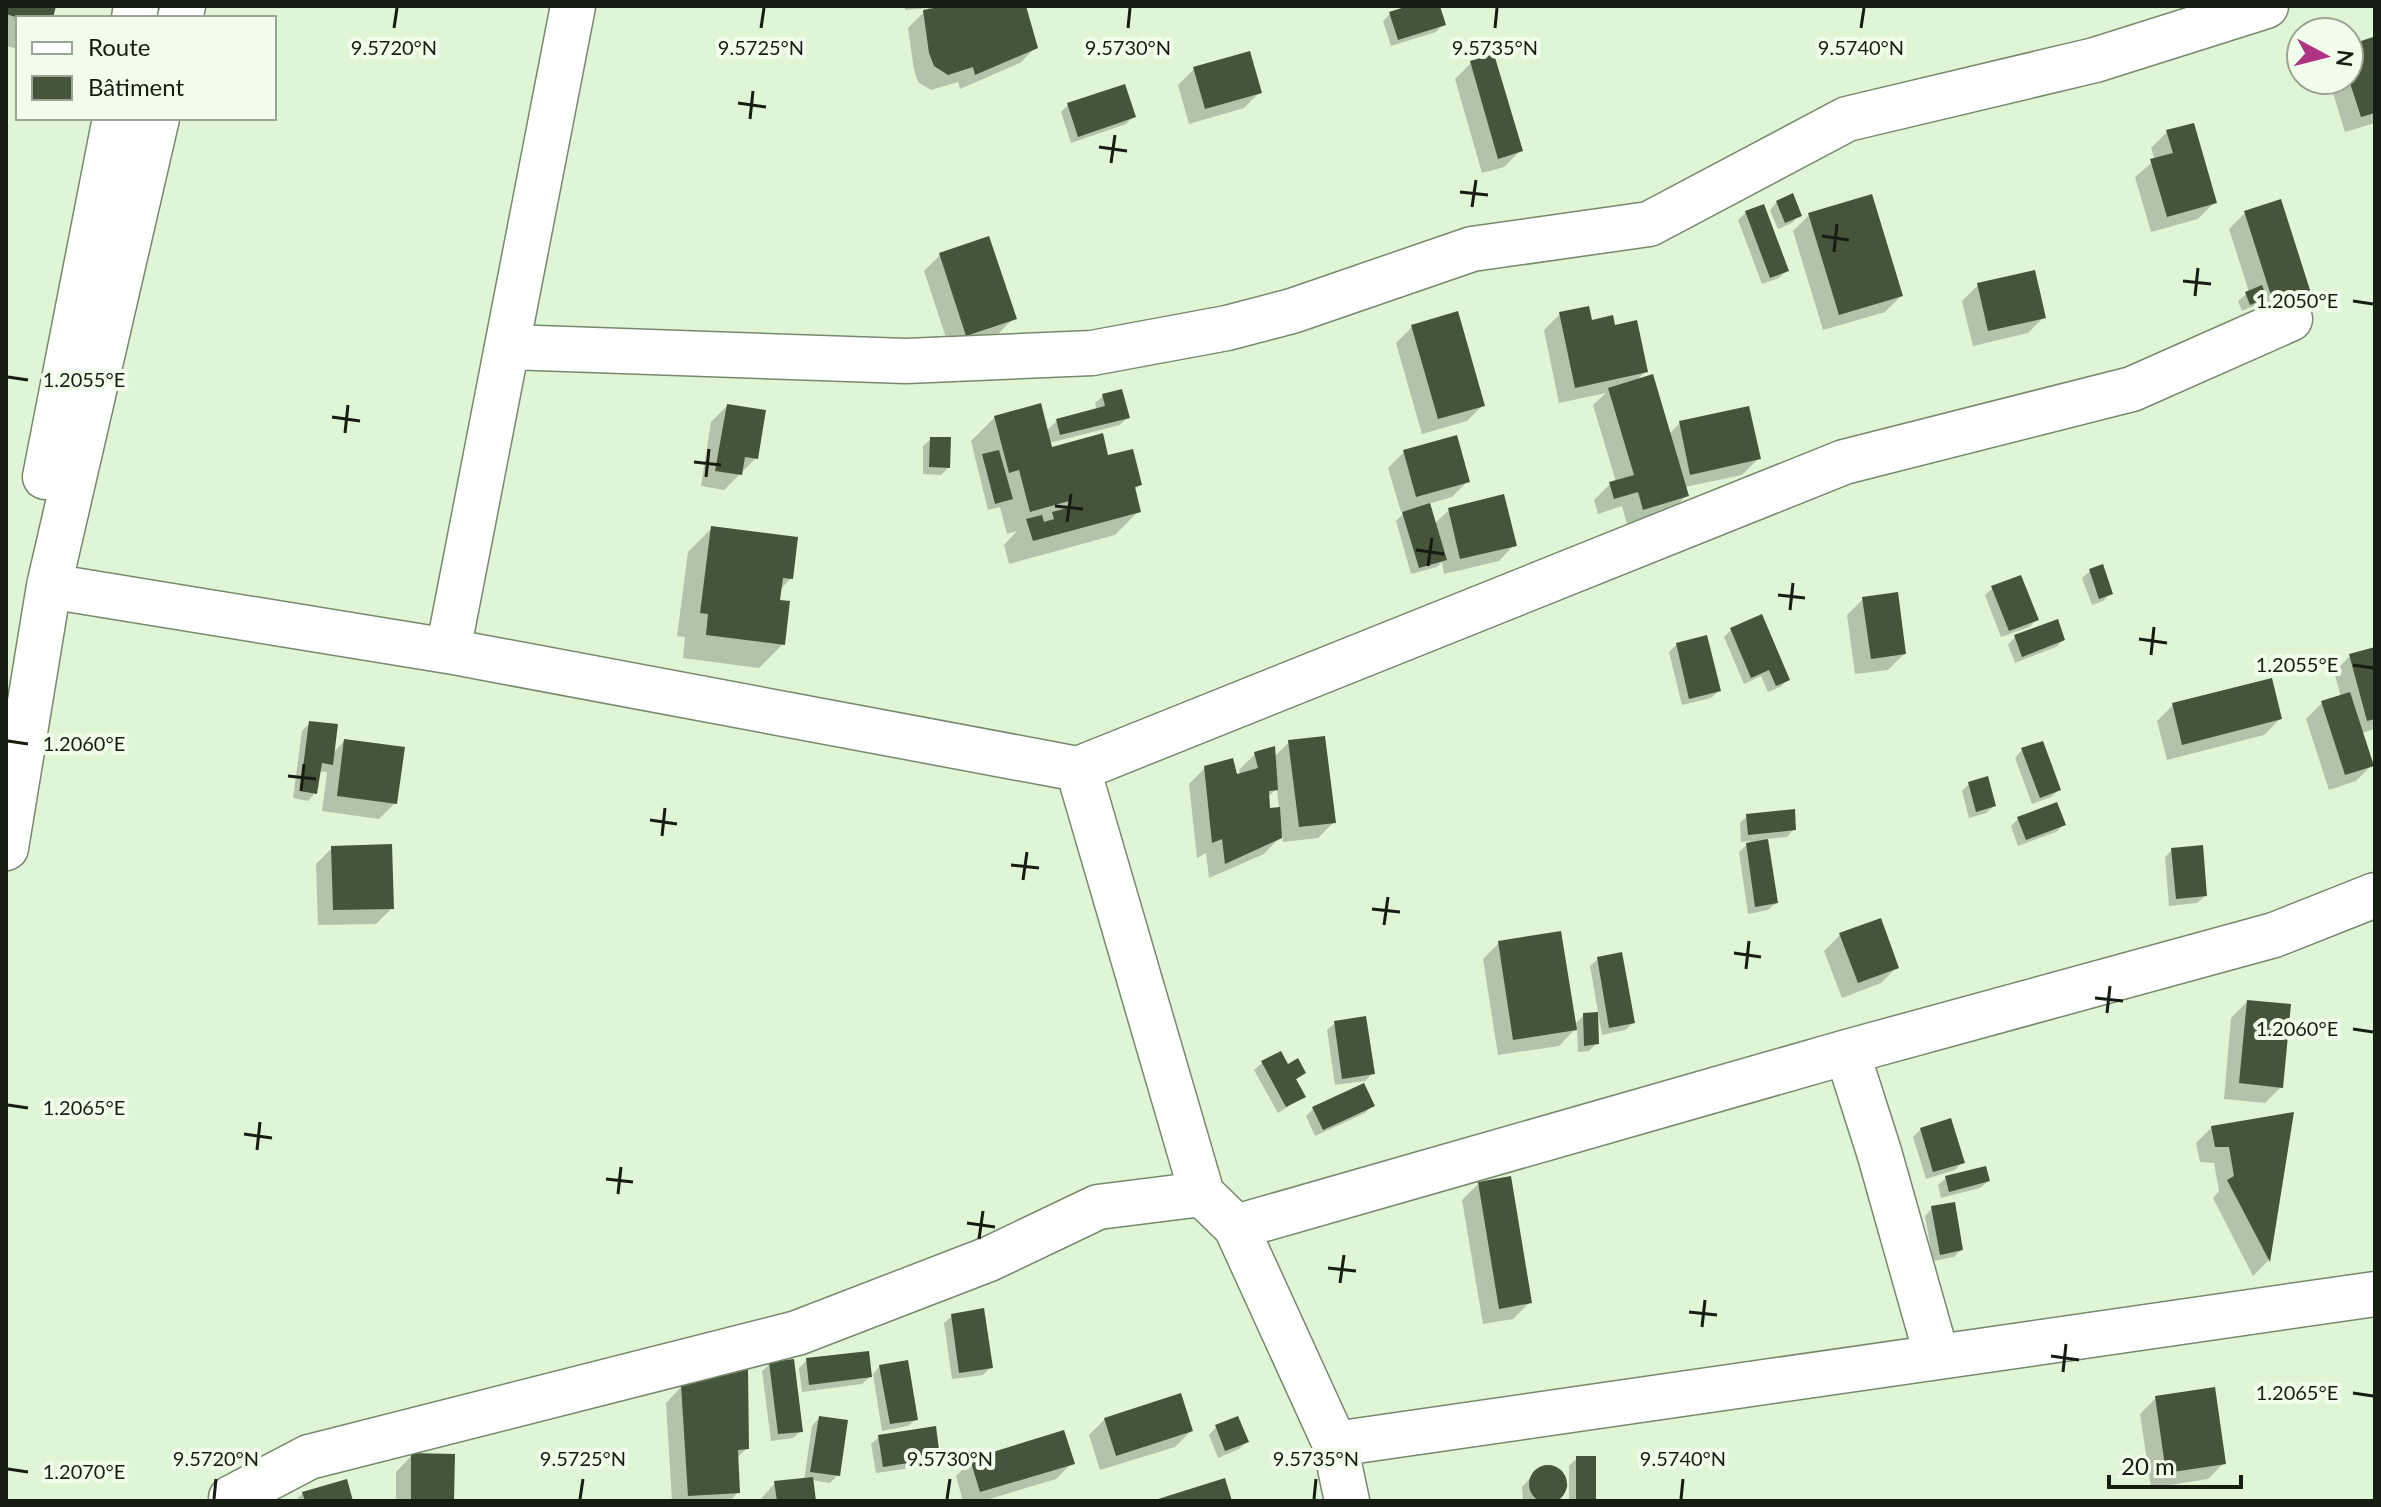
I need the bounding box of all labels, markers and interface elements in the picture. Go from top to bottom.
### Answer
legend [16,16,276,120]
north arrow [2285,16,2365,96]
text: Route [88,32,150,61]
text: 9.5720°N [351,35,437,59]
text: 9.5725°N [718,35,804,59]
text: 9.5730°N [1085,35,1171,59]
text: 9.5735°N [1452,35,1538,59]
text: 9.5740°N [1818,35,1904,59]
text: N [2331,48,2360,69]
text: Bâtiment [88,72,185,101]
text: 1.2050°E [2256,288,2338,312]
text: 1.2055°E [43,367,125,391]
text: 1.2055°E [2256,652,2338,676]
text: 1.2060°E [43,731,125,755]
text: 1.2060°E [2256,1016,2338,1040]
text: 1.2065°E [43,1095,125,1119]
text: 1.2065°E [2256,1380,2338,1404]
scale bar [2109,1439,2241,1489]
text: 9.5720°N [173,1446,259,1470]
text: 9.5725°N [540,1446,626,1470]
text: 9.5730°N [907,1446,993,1470]
text: 9.5735°N [1273,1446,1359,1470]
text: 9.5740°N [1640,1446,1726,1470]
text: 20 m [2121,1451,2175,1480]
text: 1.2070°E [43,1459,125,1483]

